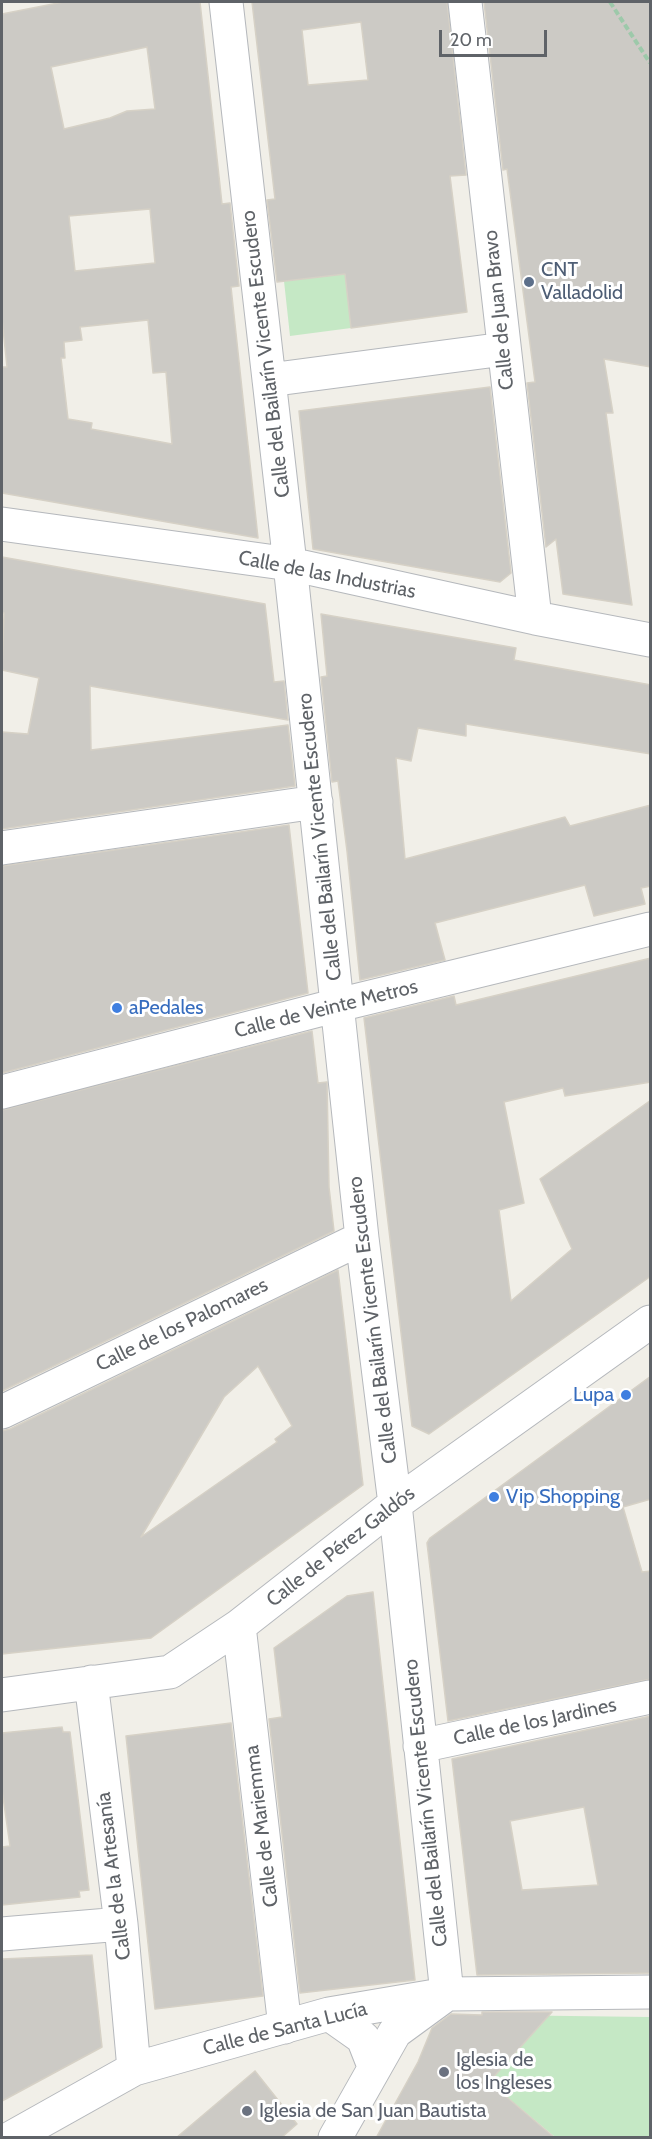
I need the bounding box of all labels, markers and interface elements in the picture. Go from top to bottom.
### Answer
scale bar [442,18,550,56]
text: 20 m [450,29,492,51]
street label: Calle del Bailarín Vicente Escudero [236,209,296,499]
street label: Calle de Juan Bravo [479,229,519,391]
place label: CNT Valladolid [541,258,623,305]
marker: CNT Valladolid [522,275,536,289]
street label: Calle de las Industrias [236,546,418,604]
street label: Calle del Bailarín Vicente Escudero [293,692,347,982]
street label: Calle de Veinte Metros [232,975,420,1043]
place label: aPedales [129,996,204,1020]
marker: aPedales [110,1001,124,1015]
street label: Calle del Bailarín Vicente Escudero [343,1175,403,1465]
street label: Calle de los Palomares [92,1273,272,1377]
place label: Lupa [573,1383,614,1407]
marker: Lupa [619,1388,633,1402]
street label: Calle de Pérez Galdós [262,1482,420,1612]
place label: Vip Shopping [506,1485,620,1509]
marker: Vip Shopping [487,1490,501,1504]
street label: Calle del Bailarín Vicente Escudero [399,1658,453,1948]
street label: Calle de los Jardines [451,1693,619,1751]
street label: Calle de Mariemma [240,1744,284,1908]
street label: Calle de la Artesanía [92,1791,136,1961]
street label: Calle de Santa Lucía [200,1997,370,2061]
place label: Iglesia de los Ingleses [456,2048,552,2095]
marker: Iglesia de los Ingleses [437,2065,451,2079]
place label: Iglesia de San Juan Bautista [259,2099,486,2123]
marker: Iglesia de San Juan Bautista [240,2104,254,2118]

